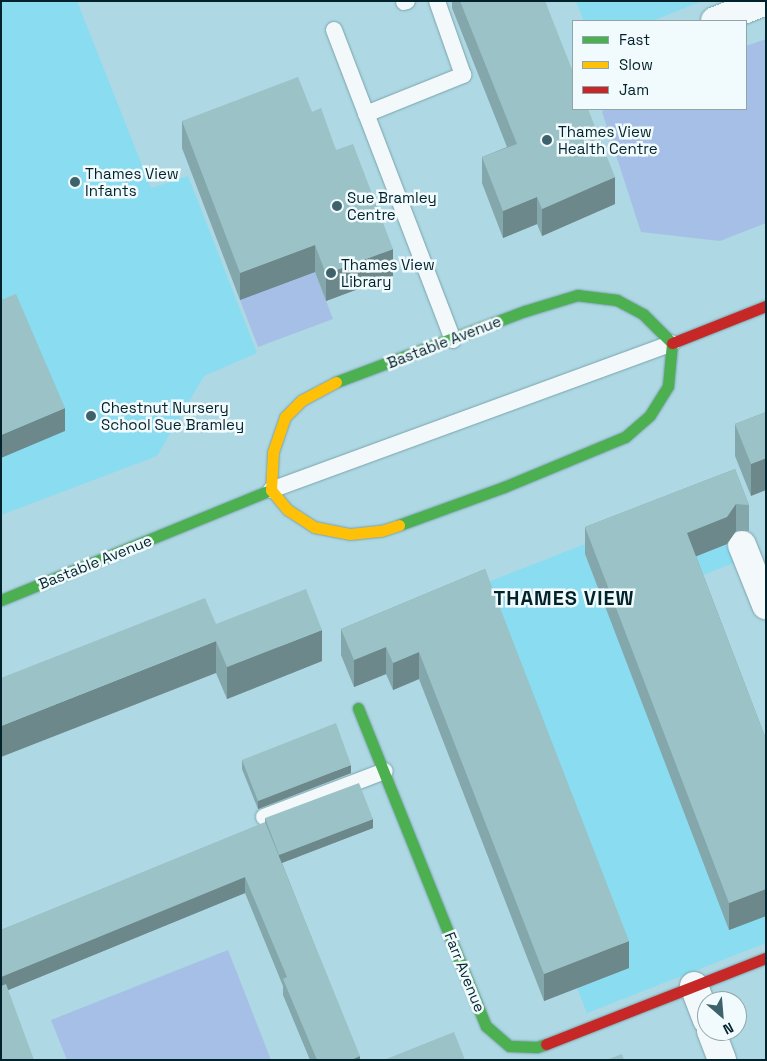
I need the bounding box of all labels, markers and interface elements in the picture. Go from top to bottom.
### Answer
legend [572,20,747,110]
text: Fast [619,30,650,49]
text: Slow [619,55,653,74]
text: Jam [619,80,649,99]
place label: Thames View Health Centre [558,122,658,157]
marker: Thames View Health Centre [540,133,554,147]
place label: Thames View Infants [85,164,179,199]
marker: Thames View Infants [69,176,81,188]
place label: Sue Bramley Centre [347,188,437,223]
marker: Sue Bramley Centre [331,200,343,212]
place label: Thames View Library [341,255,435,290]
marker: Thames View Library [325,267,337,279]
street label: Bastable Avenue [384,312,504,372]
place label: Chestnut Nursery School Sue Bramley [101,398,244,433]
marker: Chestnut Nursery School Sue Bramley [85,410,97,422]
street label: Bastable Avenue [36,531,154,593]
district label: THAMES VIEW [492,586,636,610]
street label: Farr Avenue [441,929,489,1015]
north arrow [697,991,747,1041]
text: N [720,1018,737,1039]

